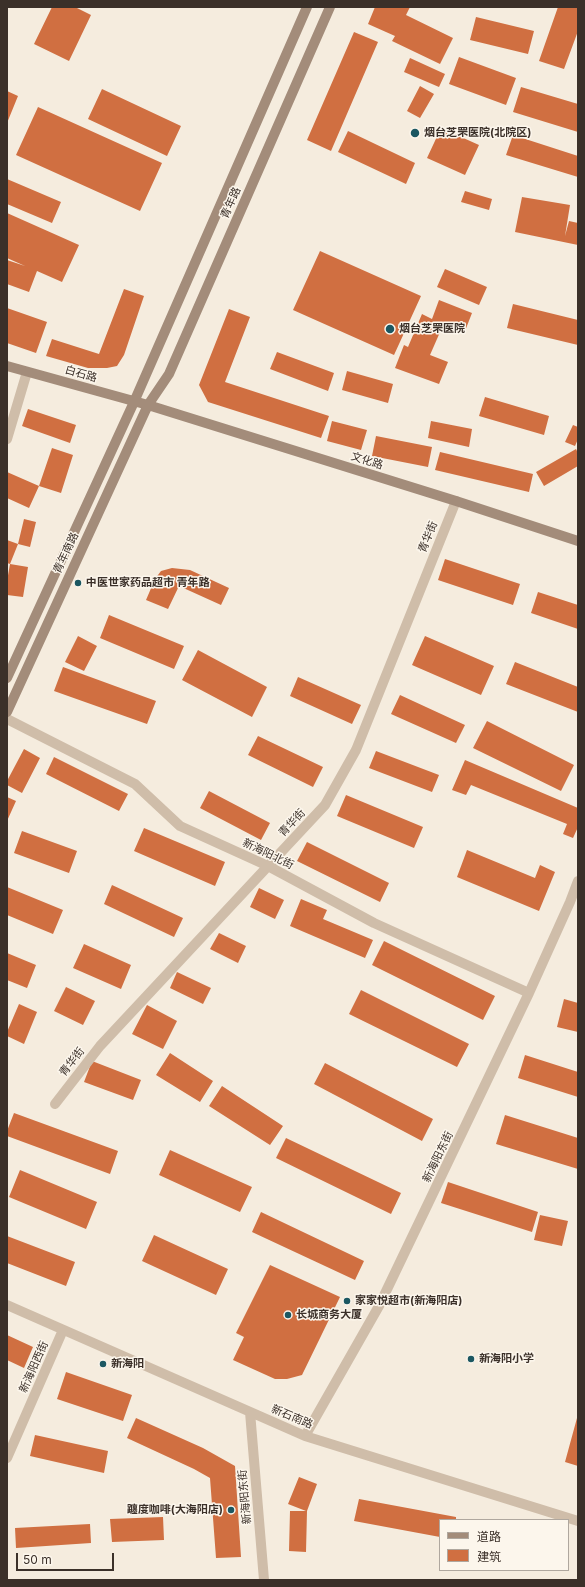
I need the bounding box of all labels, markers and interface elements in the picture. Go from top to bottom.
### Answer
place label: 烟台芝罘医院(北院区) [424,126,531,140]
marker: 烟台芝罘医院(北院区) [409,127,421,139]
street label: 青年路 [218,185,244,221]
place label: 烟台芝罘医院 [399,322,465,336]
marker: 烟台芝罘医院 [384,323,396,335]
street label: 白石路 [63,363,99,385]
street label: 文化路 [349,450,385,472]
street label: 青华街 [416,519,440,555]
street label: 青年南路 [51,530,81,576]
place label: 中医世家药品超市 青年路 [86,576,210,590]
marker: 中医世家药品超市 青年路 [73,578,83,588]
street label: 青华街 [276,806,308,840]
street label: 新海阳北街 [240,836,296,872]
street label: 青华街 [57,1045,87,1079]
street label: 新海阳东街 [420,1129,456,1185]
place label: 家家悦超市(新海阳店) [355,1294,462,1308]
marker: 家家悦超市(新海阳店) [342,1296,352,1306]
place label: 长城商务大厦 [296,1308,362,1322]
marker: 长城商务大厦 [283,1310,293,1320]
street label: 新海阳西街 [17,1339,51,1395]
place label: 新海阳小学 [479,1352,534,1366]
marker: 新海阳小学 [466,1354,476,1364]
place label: 新海阳 [111,1357,144,1371]
marker: 新海阳 [98,1359,108,1369]
street label: 新石南路 [269,1402,315,1432]
street label: 新海阳东街 [236,1469,254,1525]
place label: 躔度咖啡(大海阳店) [127,1503,223,1517]
marker: 躔度咖啡(大海阳店) [226,1505,236,1515]
legend [439,1519,569,1571]
text: 道路 [477,1529,501,1544]
scale bar [18,1545,116,1571]
text: 建筑 [477,1549,501,1564]
text: 50 m [23,1552,52,1567]

